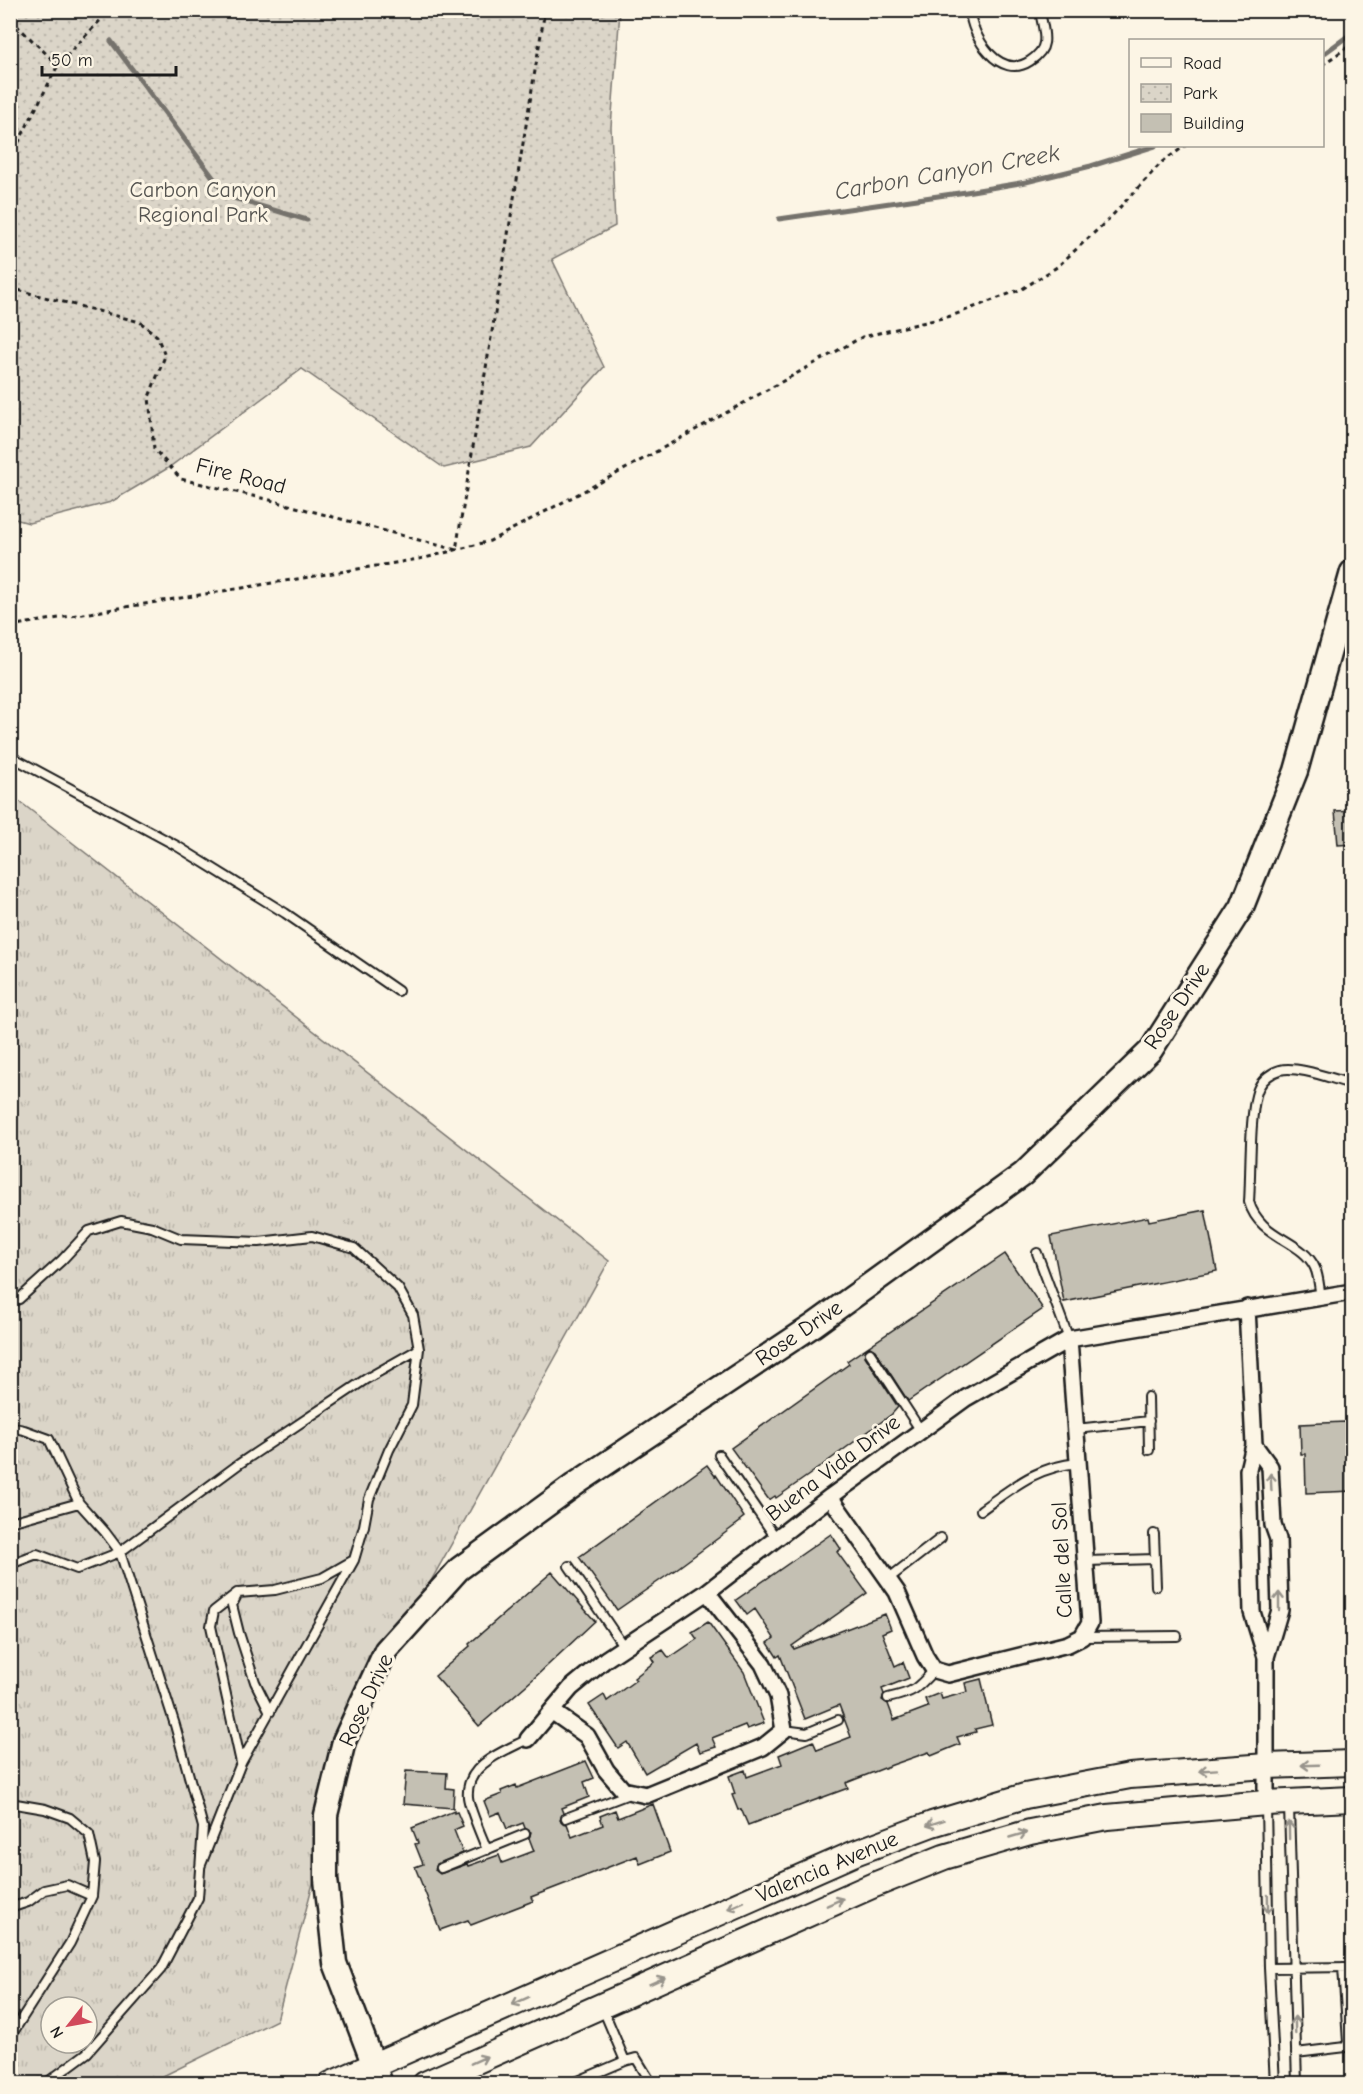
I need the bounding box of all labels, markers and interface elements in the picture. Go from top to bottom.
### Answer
scale bar [42,39,176,77]
legend [1129,39,1324,147]
text: 50 m [51,50,93,71]
text: Road [1183,53,1222,74]
text: Park [1183,83,1218,104]
text: Building [1183,113,1245,134]
water label: Carbon Canyon Creek [832,138,1062,206]
park label: Carbon Canyon Regional Park [130,177,276,228]
street label: Fire Road [193,452,289,500]
street label: Rose Drive [1139,958,1215,1054]
street label: Rose Drive [751,1295,847,1371]
street label: Buena Vida Drive [761,1409,905,1527]
one-way arrow [1265,1473,1276,1493]
street label: Calle del Sol [1046,1501,1078,1619]
one-way arrow [1273,1591,1285,1611]
street label: Rose Drive [333,1650,399,1750]
one-way arrow [1300,1759,1320,1770]
one-way arrow [1199,1765,1219,1776]
one-way arrow [926,1818,945,1829]
one-way arrow [1284,1821,1295,1841]
street label: Valencia Avenue [752,1825,902,1909]
one-way arrow [1008,1829,1027,1840]
one-way arrow [1262,1893,1274,1913]
one-way arrow [826,1896,844,1907]
one-way arrow [727,1900,745,1912]
one-way arrow [647,1975,666,1986]
north arrow [39,1995,99,2055]
one-way arrow [511,1996,529,2008]
one-way arrow [1289,2016,1300,2036]
text: N [47,2023,67,2041]
one-way arrow [469,2054,487,2065]

